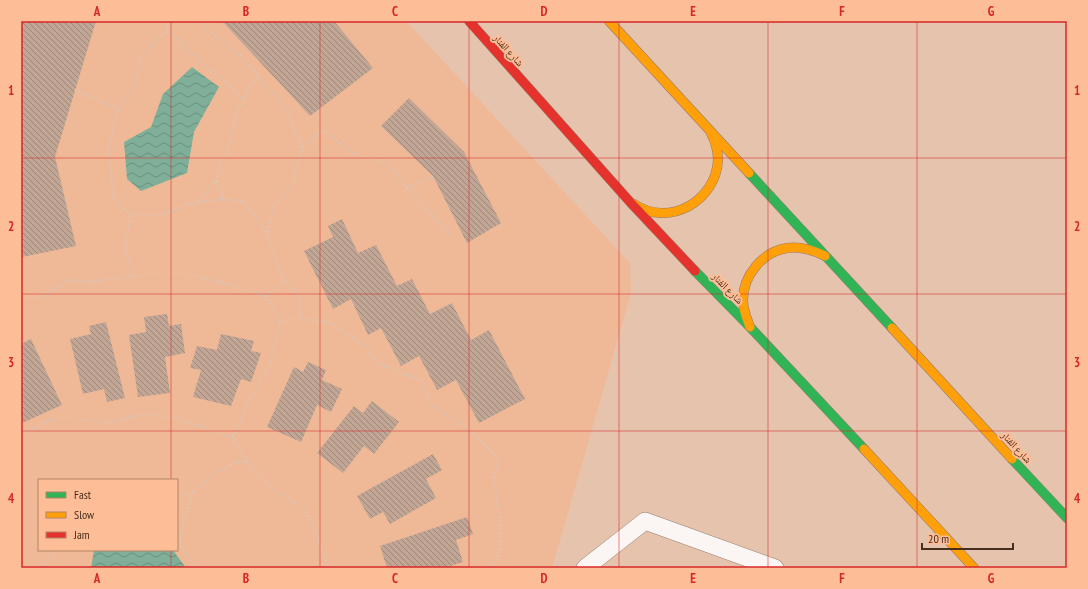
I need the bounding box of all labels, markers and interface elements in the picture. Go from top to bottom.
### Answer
text: A [93,3,101,20]
text: B [243,3,249,20]
text: C [392,3,398,20]
text: D [541,3,548,20]
text: E [690,3,696,20]
text: F [839,3,845,20]
text: G [988,3,995,20]
street label: شارع الفنار [490,31,527,69]
text: 1 [8,82,14,99]
text: 1 [1074,82,1080,99]
text: 2 [8,218,14,235]
text: 2 [1074,218,1080,235]
street label: شارع الفنار [709,269,746,307]
text: 3 [8,354,14,371]
text: 3 [1074,354,1080,371]
street label: شارع الفنار [998,428,1035,466]
legend [38,479,178,551]
text: Fast [74,487,92,502]
text: 4 [8,490,15,507]
text: 4 [1074,490,1081,507]
text: Slow [74,507,95,522]
scale bar [922,525,1013,551]
text: Jam [73,527,90,542]
text: 20 m [928,531,949,546]
text: A [93,570,101,587]
text: B [243,570,249,587]
text: C [392,570,398,587]
text: D [541,570,548,587]
text: E [690,570,696,587]
text: F [839,570,845,587]
text: G [988,570,995,587]

